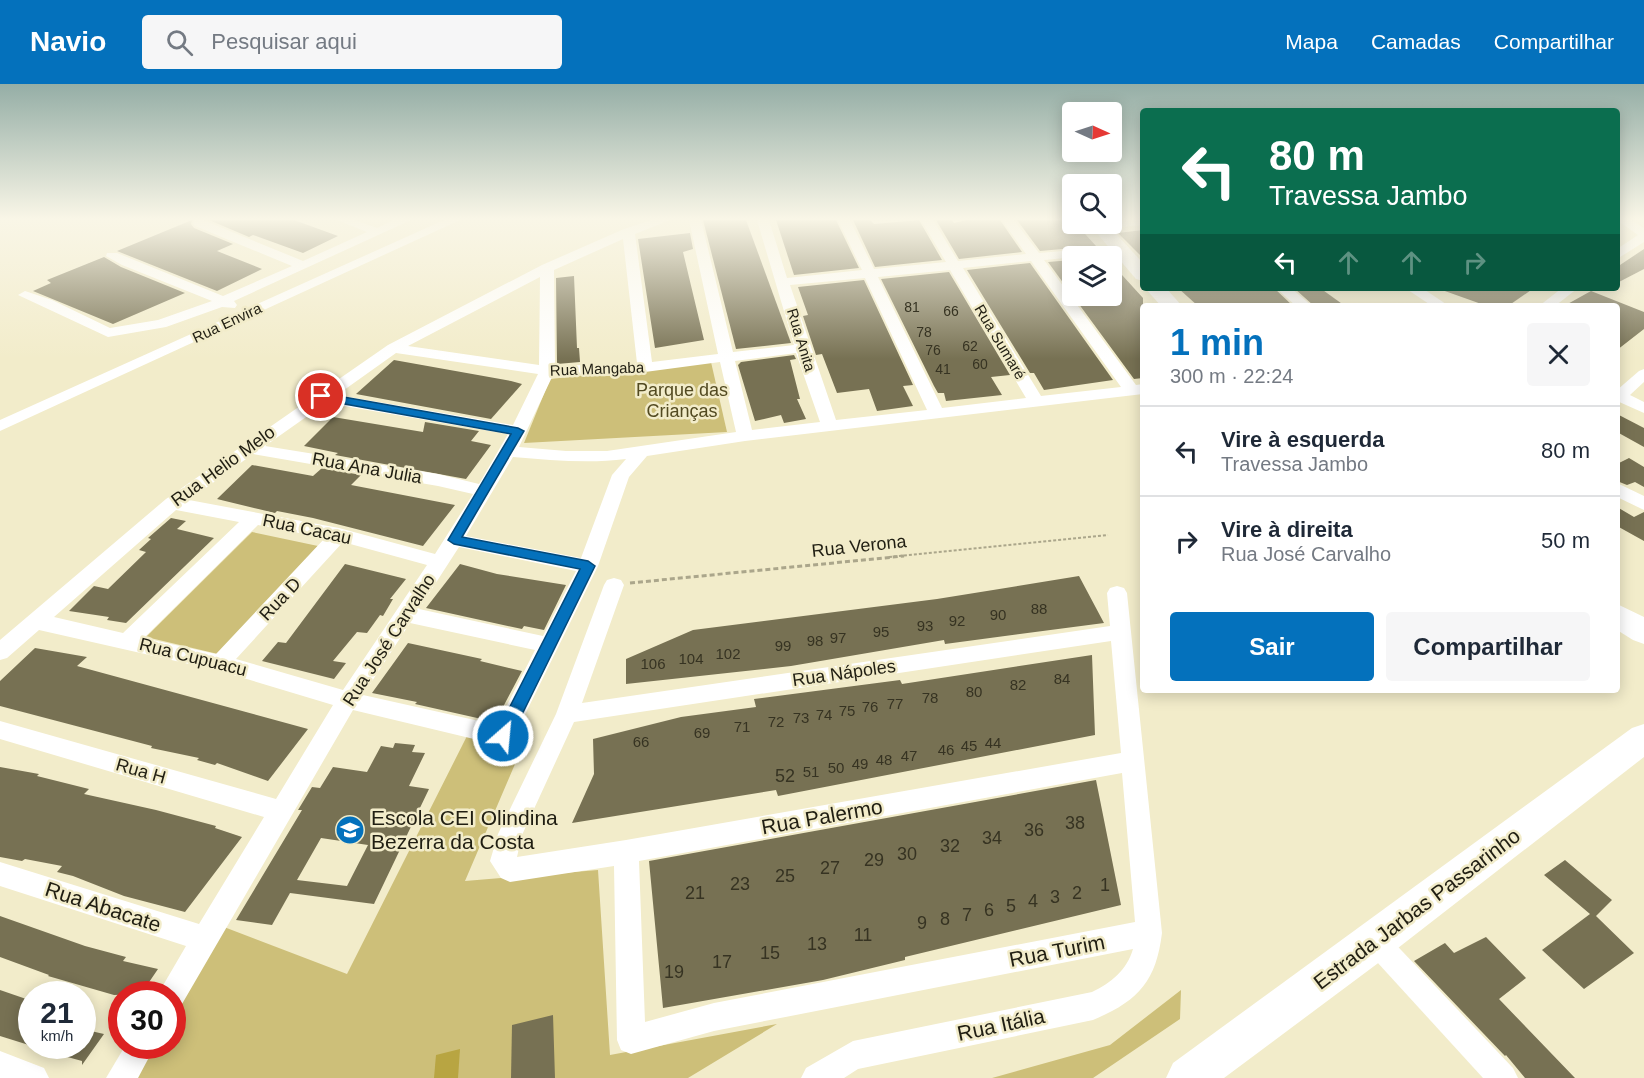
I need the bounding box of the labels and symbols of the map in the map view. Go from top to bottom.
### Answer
north arrow [1062,102,1122,162]
street label: Rua Envira [190,299,265,346]
house number: 81 [904,299,920,315]
street label: Rua Sumaré [971,301,1029,382]
house number: 66 [943,303,959,319]
street label: Rua Anita [784,306,819,374]
house number: 78 [916,324,932,340]
house number: 62 [962,338,978,354]
house number: 76 [925,342,941,358]
house number: 60 [972,356,988,372]
street label: Rua Mangaba [550,358,645,379]
house number: 41 [935,361,951,377]
pin [295,370,346,421]
park label: Parque das Crianças [636,380,728,421]
street label: Rua Helio Melo [167,422,279,510]
street label: Rua Ana Julia [311,449,424,488]
street label: Rua Cacau [261,510,353,548]
street label: Rua Verona [811,531,908,561]
street label: Rua José Carvalho [339,570,439,710]
street label: Rua D [255,574,305,624]
house number: 88 [1031,600,1047,617]
house number: 90 [990,606,1006,623]
house number: 92 [949,612,965,629]
house number: 93 [917,617,933,634]
house number: 95 [873,623,889,640]
house number: 97 [830,629,846,646]
house number: 98 [807,632,823,649]
street label: Rua Cupuacu [137,634,249,680]
house number: 99 [775,637,791,654]
house number: 102 [715,645,741,662]
house number: 104 [678,650,704,667]
house number: 106 [640,655,666,672]
street label: Rua Nápoles [791,656,897,690]
house number: 84 [1054,670,1070,687]
house number: 82 [1010,676,1026,693]
house number: 80 [966,683,982,700]
house number: 78 [922,689,938,706]
house number: 77 [887,695,903,712]
house number: 76 [862,698,878,715]
house number: 75 [839,702,855,719]
position arrow [471,704,535,768]
house number: 74 [816,706,832,723]
house number: 73 [793,709,809,726]
house number: 72 [768,713,784,730]
house number: 71 [734,718,750,735]
house number: 69 [694,724,710,741]
house number: 66 [633,733,649,750]
house number: 44 [985,734,1001,751]
house number: 45 [961,737,977,754]
house number: 46 [938,741,954,758]
house number: 47 [901,747,917,764]
house number: 48 [876,751,892,768]
street label: Rua H [114,754,168,788]
house number: 49 [852,755,868,772]
house number: 50 [828,759,844,776]
house number: 51 [803,763,819,780]
house number: 52 [775,766,795,786]
street label: Rua Palermo [760,795,884,838]
place label: Escola CEI Olindina Bezerra da Costa [371,806,558,853]
house number: 38 [1065,813,1085,833]
school or university icon: Escola CEI Olindina Bezerra da Costa [334,814,366,846]
house number: 36 [1024,820,1044,840]
street label: Estrada Jarbas Passarinho [1309,824,1524,994]
house number: 34 [982,828,1002,848]
house number: 32 [940,836,960,856]
house number: 30 [897,844,917,864]
house number: 29 [864,850,884,870]
house number: 27 [820,858,840,878]
house number: 25 [775,866,795,886]
house number: 23 [730,874,750,894]
house number: 1 [1100,875,1110,895]
street label: Rua Abacate [42,877,164,936]
house number: 21 [685,883,705,903]
house number: 2 [1072,883,1082,903]
house number: 3 [1050,887,1060,907]
house number: 4 [1028,891,1038,911]
house number: 5 [1006,896,1016,916]
house number: 6 [984,900,994,920]
house number: 7 [962,905,972,925]
house number: 8 [940,909,950,929]
house number: 9 [917,913,927,933]
house number: 11 [854,925,872,945]
street label: Rua Turim [1007,930,1107,971]
house number: 13 [807,934,827,954]
house number: 15 [760,943,780,963]
house number: 17 [712,952,732,972]
house number: 19 [664,962,684,982]
speed limit sign: 30 [108,981,186,1059]
street label: Rua Itália [955,1004,1047,1045]

